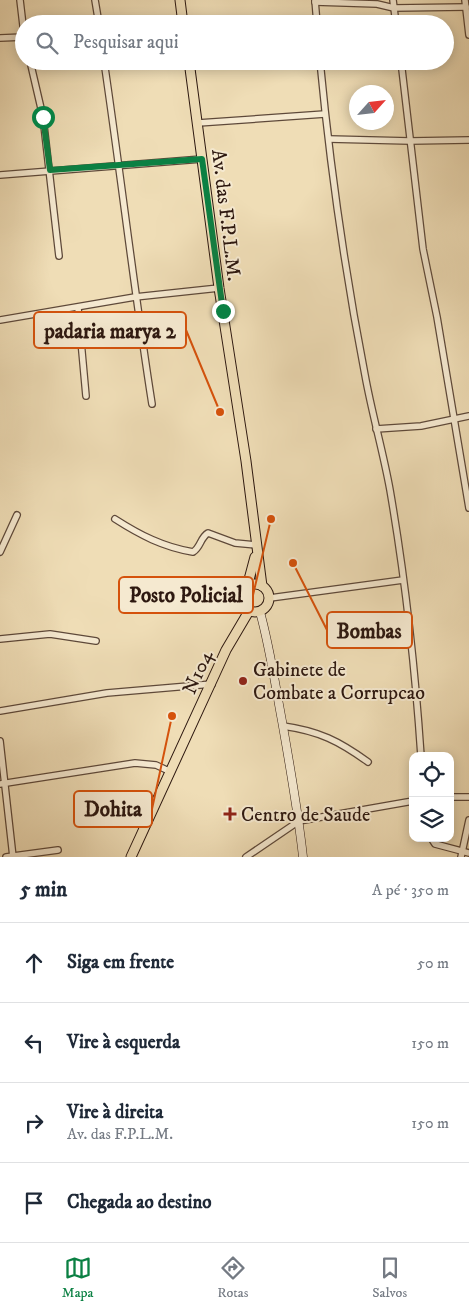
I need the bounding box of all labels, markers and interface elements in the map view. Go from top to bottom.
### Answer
search box [15,15,454,70]
icon: search [33,29,61,57]
text: Pesquisar aqui [73,31,179,54]
north arrow [349,85,394,130]
route start [32,106,55,129]
street label: Av. das F.P.L.M. [205,148,246,282]
route end [212,300,235,323]
callout: padaria marya 2 [34,312,186,348]
text: padaria marya 2 [43,319,177,345]
callout: Posto Policial [119,577,253,613]
text: Posto Policial [129,583,244,609]
callout: Bombas [327,612,412,648]
text: Bombas [337,619,401,645]
street label: N104 [178,646,219,699]
place label: Gabinete de Combate a Corrupcao [253,658,425,706]
marker: Gabinete de Combate a Corrupcao [237,675,249,687]
map controls [409,752,454,842]
button: locate [409,752,454,797]
callout: Dohita [74,791,152,827]
text: Dohita [84,797,143,823]
button: layers [409,797,454,842]
place label: Centro de Saude [241,803,370,828]
marker: Centro de Saude [223,807,237,821]
text: 5 min [20,877,67,903]
text: A pé · 350 m [372,880,449,900]
icon: ahead [20,949,48,977]
text: Siga em frente [67,951,174,974]
text: 50 m [417,953,449,973]
icon: left [20,1029,48,1057]
text: Vire à esquerda [67,1031,180,1054]
text: 150 m [411,1033,449,1053]
text: Vire à direita [67,1101,163,1124]
icon: right [20,1109,48,1137]
text: 150 m [411,1113,449,1133]
text: Av. das F.P.L.M. [67,1124,173,1144]
icon: arrive [20,1189,48,1217]
text: Chegada ao destino [67,1191,212,1214]
tab: Mapa [62,1254,94,1302]
tab: Rotas [217,1254,248,1302]
tab: Salvos [372,1254,407,1302]

